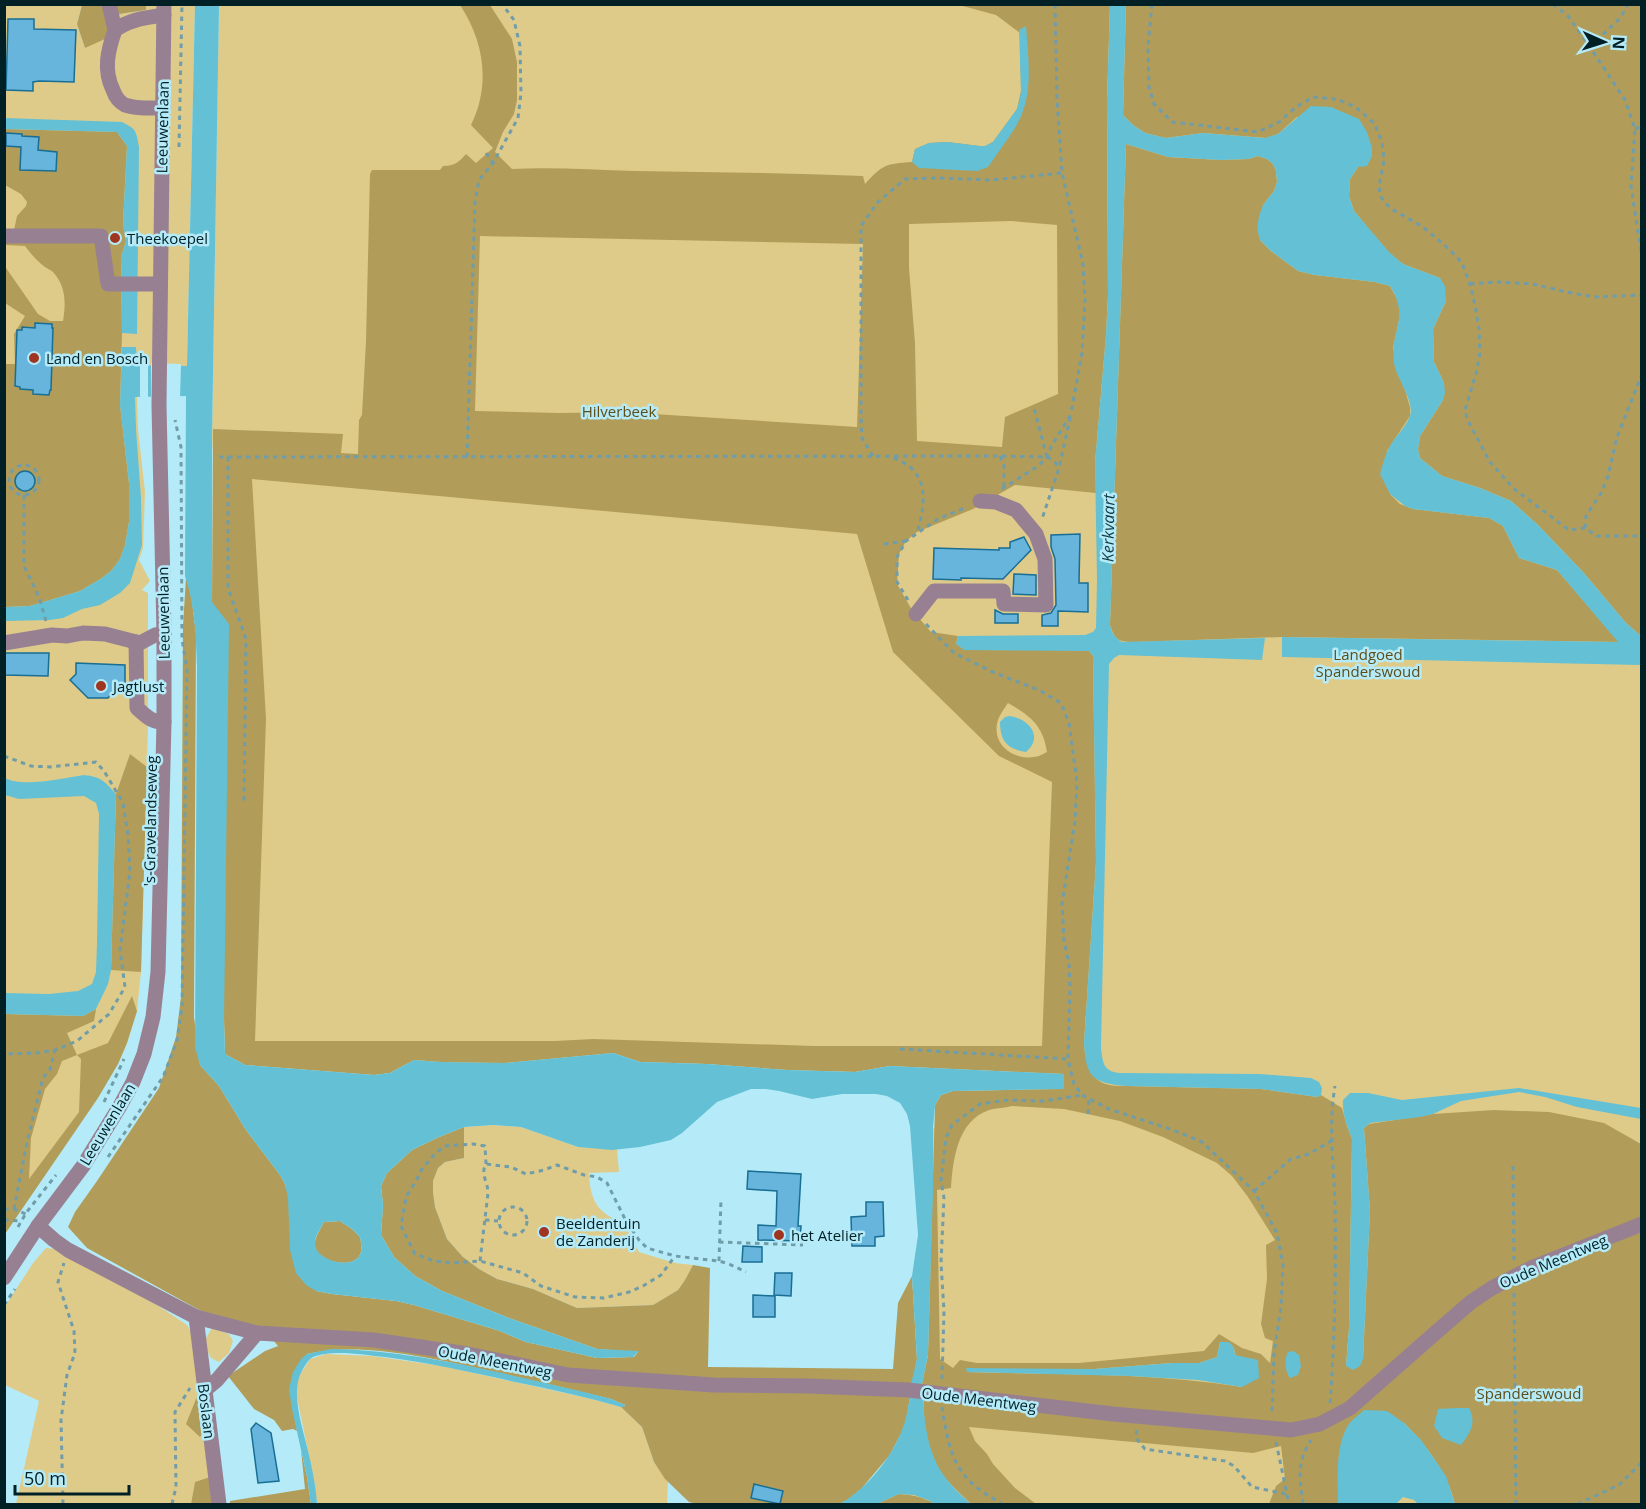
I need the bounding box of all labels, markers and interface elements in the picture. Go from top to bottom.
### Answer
north arrow [1574,12,1634,72]
text: N [1608,36,1630,50]
street label: Leeuwenlaan [151,80,173,174]
place label: Theekoepel [127,228,208,248]
marker: Theekoepel [108,231,122,245]
place label: Land en Bosch [46,348,148,368]
marker: Land en Bosch [27,351,41,365]
park label: Hilverbeek [582,401,656,421]
water label: Kerkvaart [1096,493,1120,562]
street label: Leeuwenlaan [152,566,174,660]
park label: Landgoed Spanderswoud [1316,644,1420,681]
place label: Jagtlust [111,676,164,696]
marker: Jagtlust [94,679,108,693]
street label: 's-Gravelandseweg [139,755,161,887]
street label: Leeuwenlaan [75,1079,139,1169]
place label: Beeldentuin de Zanderij [556,1213,641,1250]
marker: Beeldentuin de Zanderij [537,1225,551,1239]
place label: het Atelier [791,1225,863,1245]
marker: het Atelier [772,1228,786,1242]
street label: Oude Meentweg [1496,1229,1610,1293]
street label: Oude Meentweg [436,1340,554,1382]
street label: Boslaan [194,1382,220,1440]
street label: Oude Meentweg [920,1382,1038,1416]
park label: Spanderswoud [1477,1383,1581,1403]
scale bar [15,1458,129,1496]
text: 50 m [24,1466,66,1490]

